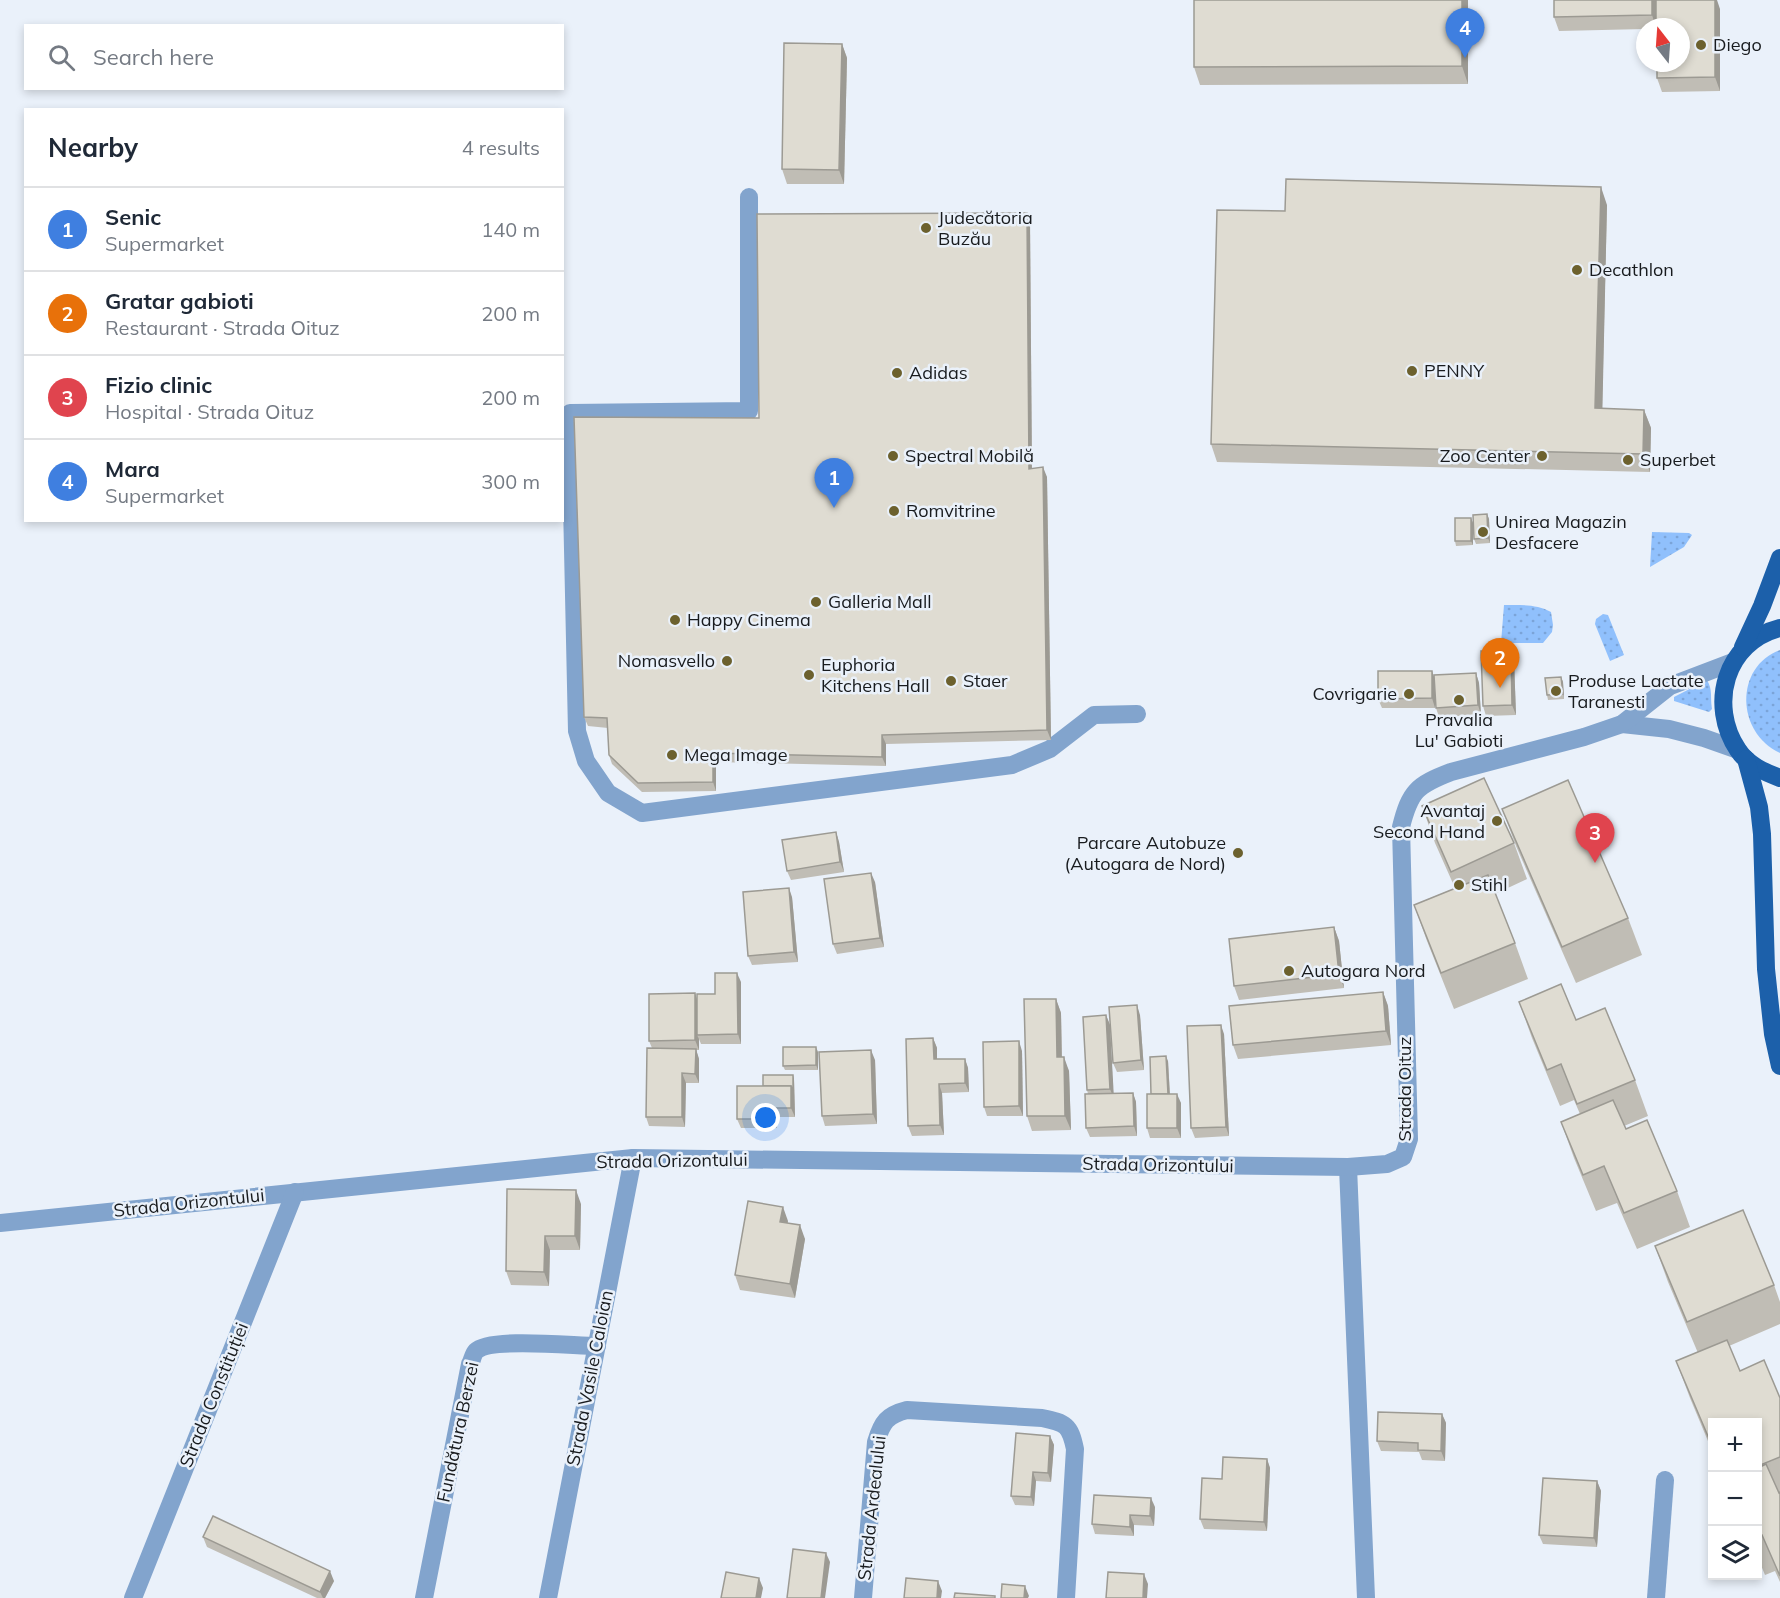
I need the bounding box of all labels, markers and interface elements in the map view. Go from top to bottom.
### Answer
pin: 4 [1446,8,1484,58]
north arrow [1636,18,1690,72]
search box [24,24,564,90]
place label: Diego [1713,33,1762,56]
marker: Diego [1694,38,1708,52]
icon: search [45,41,78,74]
text: Search here [93,43,214,71]
text: Nearby [48,131,138,164]
text: 4 results [462,135,540,160]
text: Senic [105,203,161,231]
place label: Judecătoria Buzău [938,206,1033,250]
text: 1 [62,217,74,242]
text: 140 m [481,217,540,242]
marker: Judecătoria Buzău [919,221,933,235]
text: Supermarket [105,231,224,256]
place label: Decathlon [1589,258,1674,281]
marker: Decathlon [1570,263,1584,277]
text: Gratar gabioti [105,287,254,315]
text: 2 [62,301,74,326]
text: 200 m [481,301,540,326]
text: Restaurant · Strada Oituz [105,315,340,340]
place label: PENNY [1424,359,1485,382]
place label: Adidas [909,361,968,384]
marker: PENNY [1405,364,1419,378]
marker: Adidas [890,366,904,380]
text: Fizio clinic [105,371,212,399]
text: 3 [62,385,74,410]
text: 200 m [481,385,540,410]
text: Hospital · Strada Oituz [105,399,314,424]
place label: Spectral Mobilă [905,444,1034,467]
place label: Zoo Center [1440,444,1530,467]
place label: Superbet [1640,448,1716,471]
marker: Spectral Mobilă [886,449,900,463]
marker: Zoo Center [1535,449,1549,463]
marker: Superbet [1621,453,1635,467]
text: Mara [105,455,160,483]
pin: 1 [814,458,854,508]
text: 4 [62,469,74,494]
text: 300 m [481,469,540,494]
text: Supermarket [105,483,224,508]
place label: Romvitrine [906,499,996,522]
marker: Romvitrine [887,504,901,518]
place label: Unirea Magazin Desfacere [1495,510,1627,554]
marker: Unirea Magazin Desfacere [1476,525,1490,539]
place label: Galleria Mall [828,590,931,613]
marker: Galleria Mall [809,595,823,609]
place label: Happy Cinema [687,608,811,631]
marker: Happy Cinema [668,613,682,627]
pin: 2 [1480,638,1520,688]
place label: Nomasvello [618,649,715,672]
place label: Euphoria Kitchens Hall [821,653,930,697]
marker: Nomasvello [720,654,734,668]
marker: Euphoria Kitchens Hall [802,668,816,682]
place label: Staer [963,669,1008,692]
place label: Produse Lactate Taranesti [1568,669,1703,713]
marker: Staer [944,674,958,688]
place label: Covrigarie [1313,682,1397,705]
marker: Produse Lactate Taranesti [1549,684,1563,698]
marker: Covrigarie [1402,687,1416,701]
marker: Pravalia Lu' Gabioti [1452,693,1466,707]
place label: Pravalia Lu' Gabioti [1415,708,1503,752]
place label: Mega Image [684,743,788,766]
marker: Mega Image [665,748,679,762]
place label: Avantaj Second Hand [1373,799,1485,843]
marker: Avantaj Second Hand [1490,814,1504,828]
pin: 3 [1576,814,1614,863]
place label: Parcare Autobuze (Autogara de Nord) [1065,831,1226,875]
marker: Parcare Autobuze (Autogara de Nord) [1231,846,1245,860]
place label: Stihl [1471,873,1508,896]
marker: Stihl [1452,878,1466,892]
place label: Autogara Nord [1301,959,1426,982]
marker: Autogara Nord [1282,964,1296,978]
street label: Strada Oituz [1393,1036,1416,1142]
your location [751,1103,780,1132]
street label: Strada Orizontului [596,1148,748,1173]
street label: Strada Orizontului [1082,1152,1234,1177]
street label: Strada Orizontului [112,1183,265,1222]
street label: Strada Vasile Caloian [561,1288,618,1468]
street label: Strada Constituției [174,1319,253,1471]
street label: Fundătura Berzei [431,1360,484,1504]
map controls [1708,1418,1762,1580]
button: + [1708,1418,1762,1472]
street label: Strada Ardealului [852,1434,891,1582]
button: − [1708,1472,1762,1526]
button: layers [1708,1526,1762,1580]

